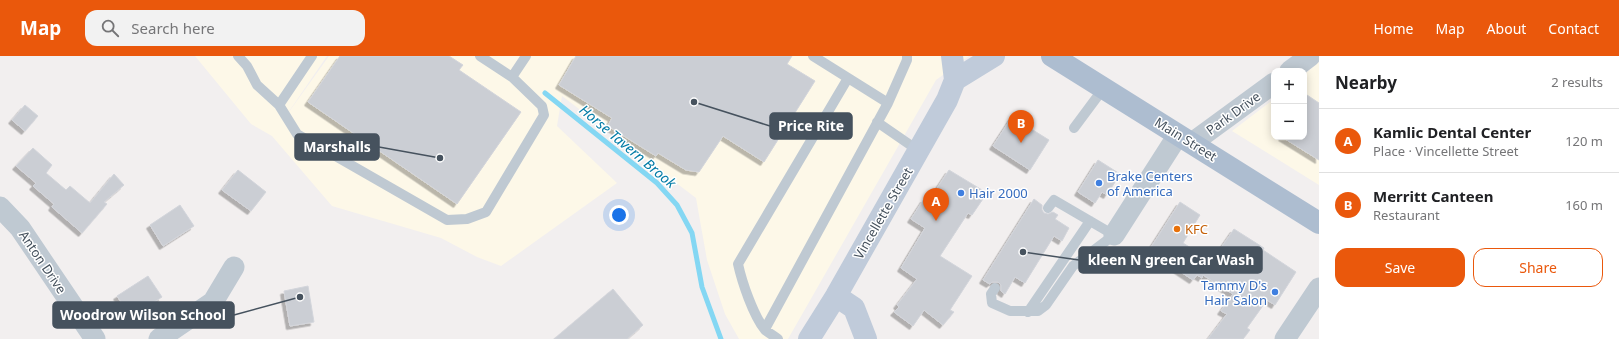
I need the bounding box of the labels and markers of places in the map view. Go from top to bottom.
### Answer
pin: B [1008,110,1034,143]
callout: Price Rite [770,113,852,139]
callout: Marshalls [295,134,379,160]
place label: Brake Centers of America [1107,167,1193,200]
marker: Brake Centers of America [1094,178,1104,188]
place label: Hair 2000 [969,184,1028,202]
pin: A [923,188,949,221]
marker: Hair 2000 [956,188,966,198]
place label: KFC [1185,220,1208,238]
marker: KFC [1172,224,1182,234]
callout: kleen N green Car Wash [1079,247,1262,273]
place label: Tammy D's Hair Salon [1201,276,1267,309]
marker: Tammy D's Hair Salon [1270,287,1280,297]
callout: Woodrow Wilson School [53,302,234,328]

